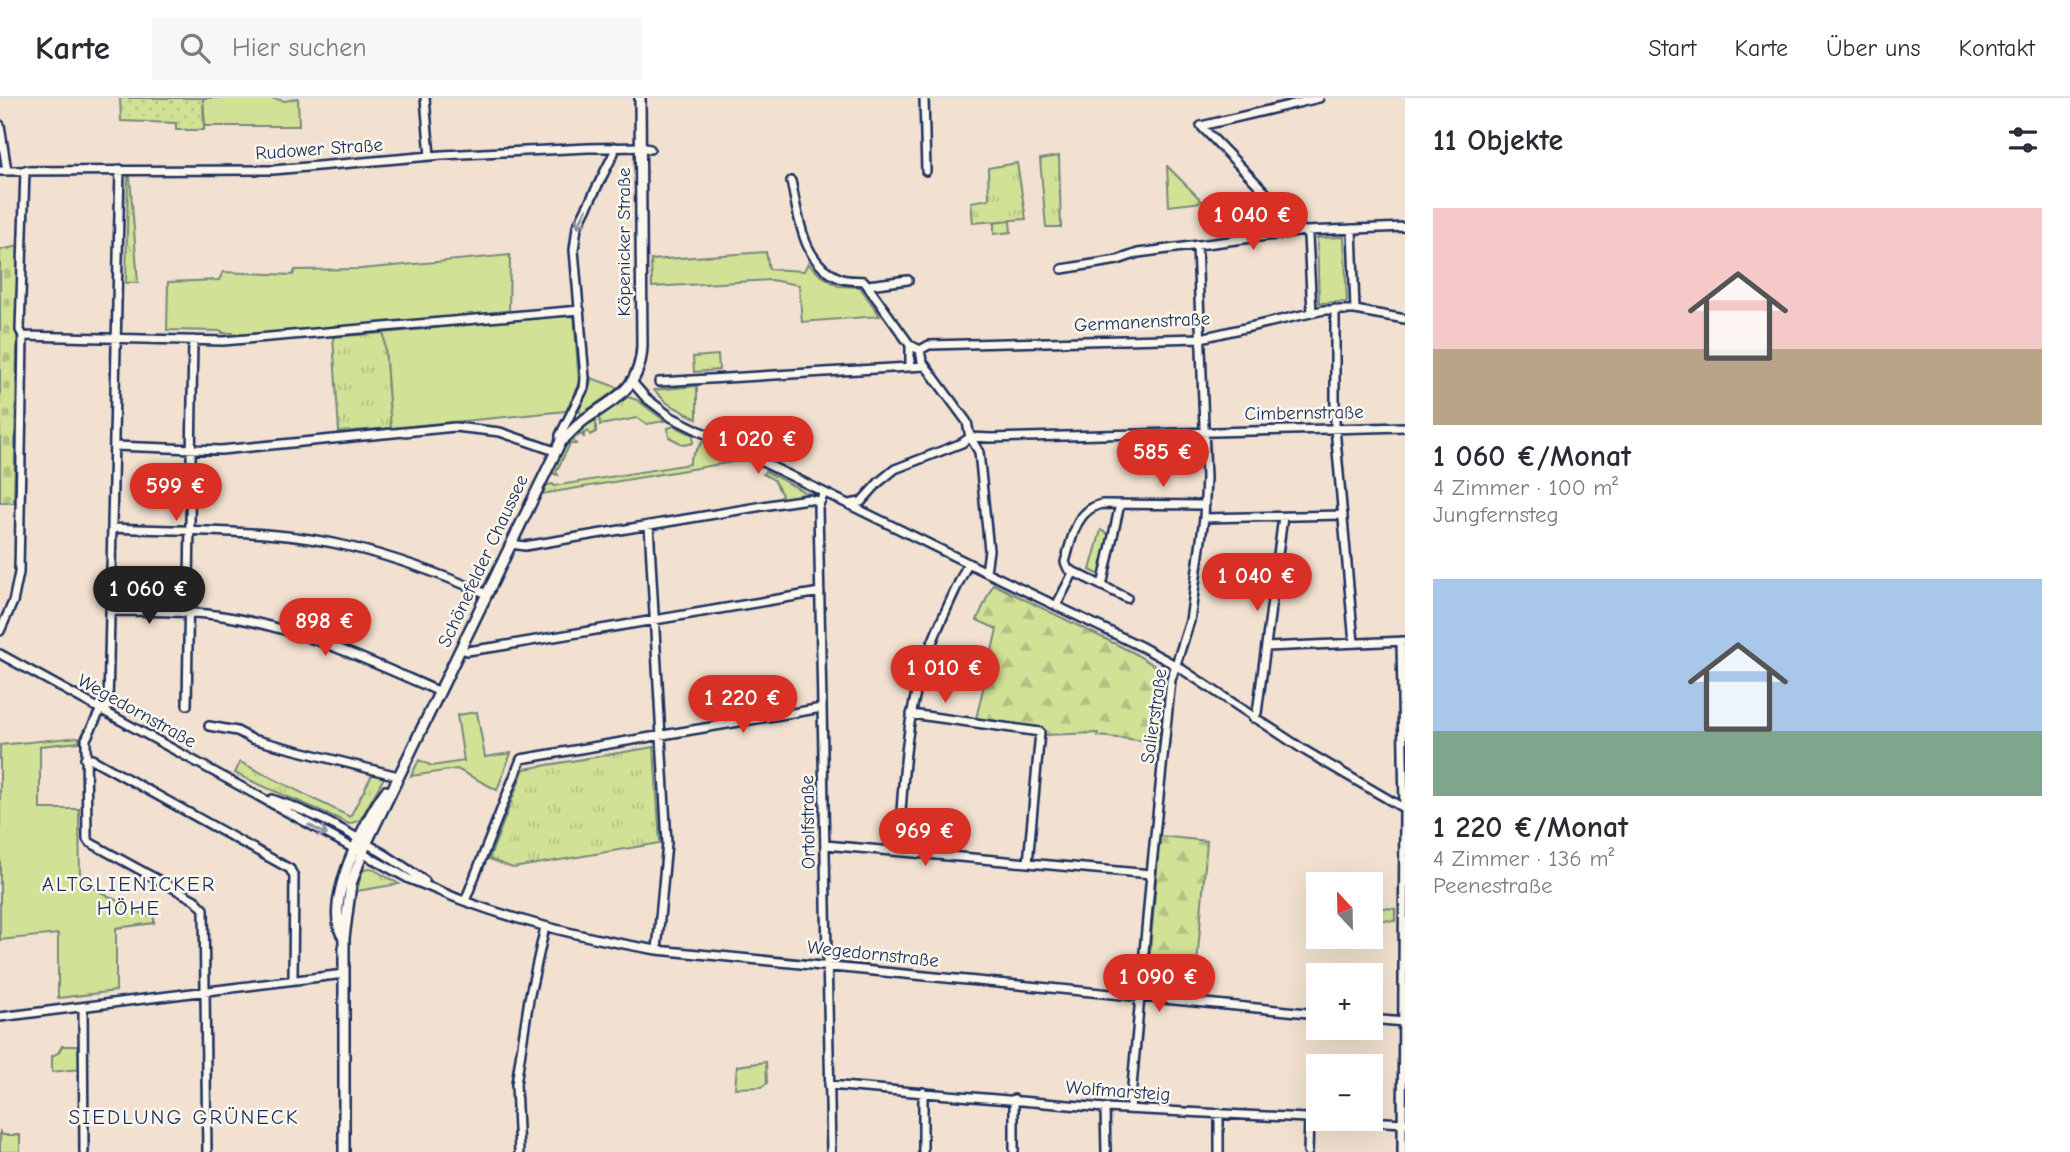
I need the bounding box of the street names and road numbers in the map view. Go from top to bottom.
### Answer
street label: Rudower Straße [254,134,384,164]
street label: Köpenicker Straße [613,168,635,316]
street label: Germanenstraße [1073,307,1211,337]
street label: Cimbernstraße [1244,401,1364,425]
street label: Schönefelder Chaussee [433,471,533,651]
street label: Salierstraße [1136,667,1172,765]
street label: Wegedornstraße [74,669,200,753]
street label: Ortolfstraße [796,775,820,869]
street label: Wegedornstraße [806,936,940,972]
street label: Wolfmarsteig [1065,1076,1171,1106]

